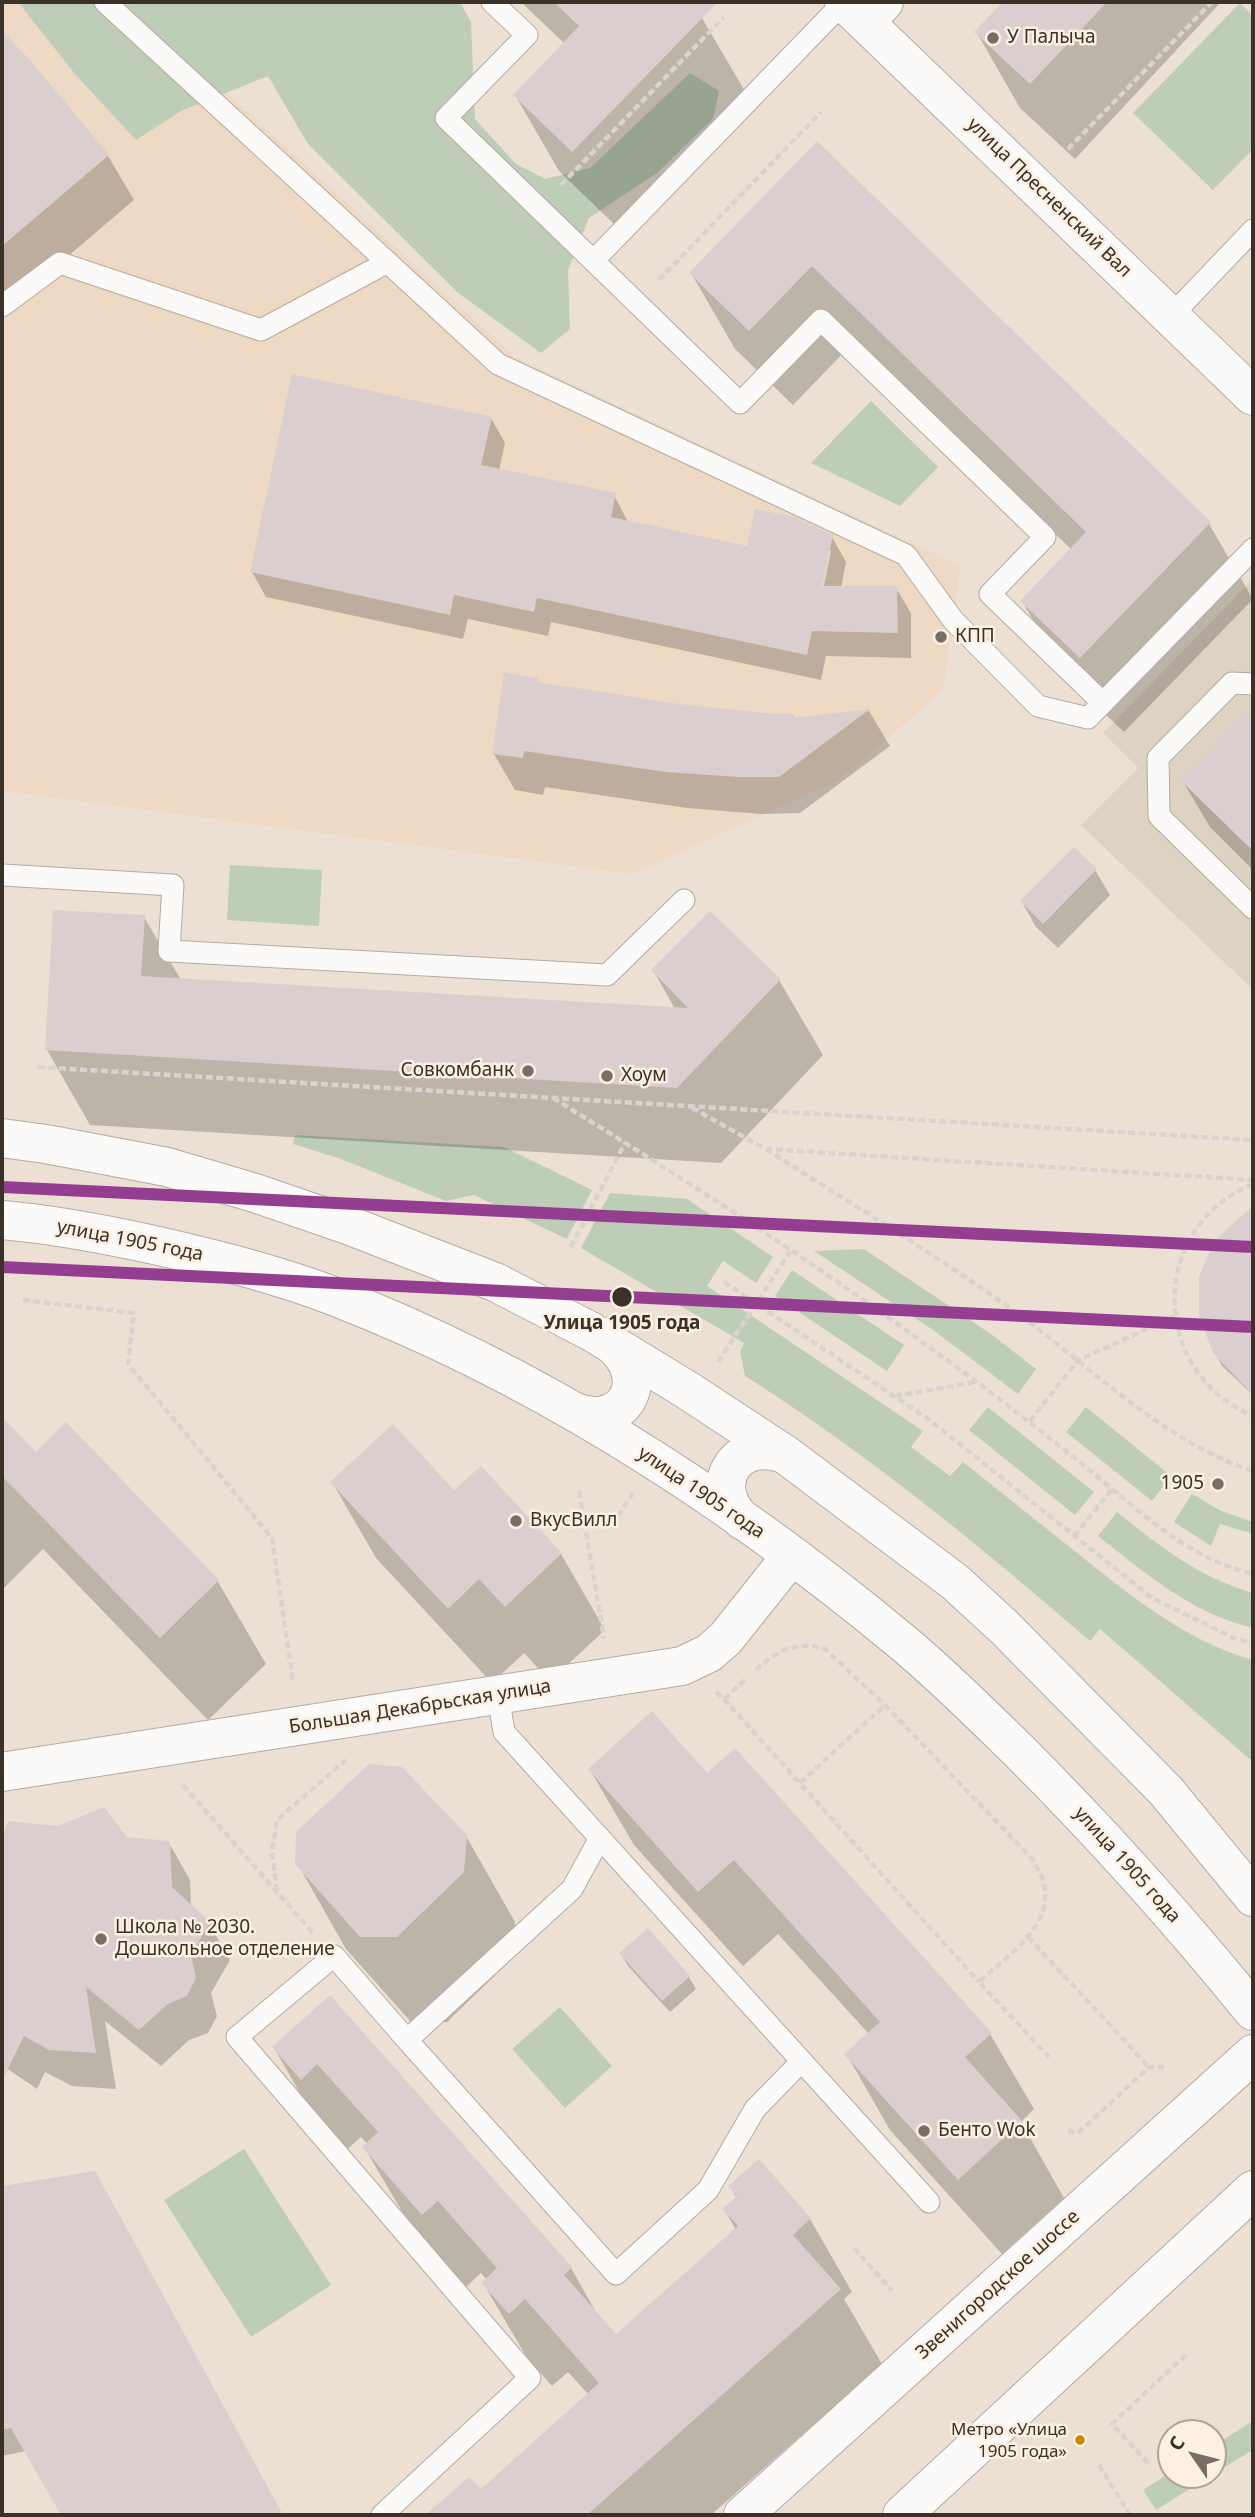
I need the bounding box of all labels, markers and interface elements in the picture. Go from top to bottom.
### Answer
place label: У Палыча [1007,27,1095,49]
marker: У Палыча [985,30,1001,46]
street label: улица Пресненский Вал [962,113,1136,283]
place label: КПП [955,626,995,648]
marker: КПП [933,629,949,645]
place label: Совкомбанк [401,1060,514,1082]
marker: Совкомбанк [520,1063,536,1079]
place label: Хоум [621,1065,667,1087]
marker: Хоум [599,1068,615,1084]
street label: улица 1905 года [55,1216,205,1266]
marker: Улица 1905 года [610,1285,634,1309]
place label: Улица 1905 года [544,1313,700,1335]
street label: улица 1905 года [633,1442,769,1544]
place label: 1905 [1161,1473,1204,1495]
marker: 1905 [1210,1476,1226,1492]
place label: ВкусВилл [530,1510,617,1532]
marker: ВкусВилл [508,1513,524,1529]
street label: Большая Декабрьская улица [287,1675,553,1739]
street label: улица 1905 года [1069,1802,1185,1928]
place label: Школа № 2030. Дошкольное отделение [115,1917,335,1961]
marker: Школа № 2030. Дошкольное отделение [93,1931,109,1947]
place label: Бенто Wok [938,2120,1036,2142]
marker: Бенто Wok [916,2123,932,2139]
street label: Звенигородское шоссе [912,2206,1084,2364]
north arrow [1157,2419,1227,2489]
place label: Метро «Улица 1905 года» [951,2420,1067,2460]
text: С [1162,2431,1191,2456]
marker: Метро «Улица 1905 года» [1073,2433,1087,2447]

